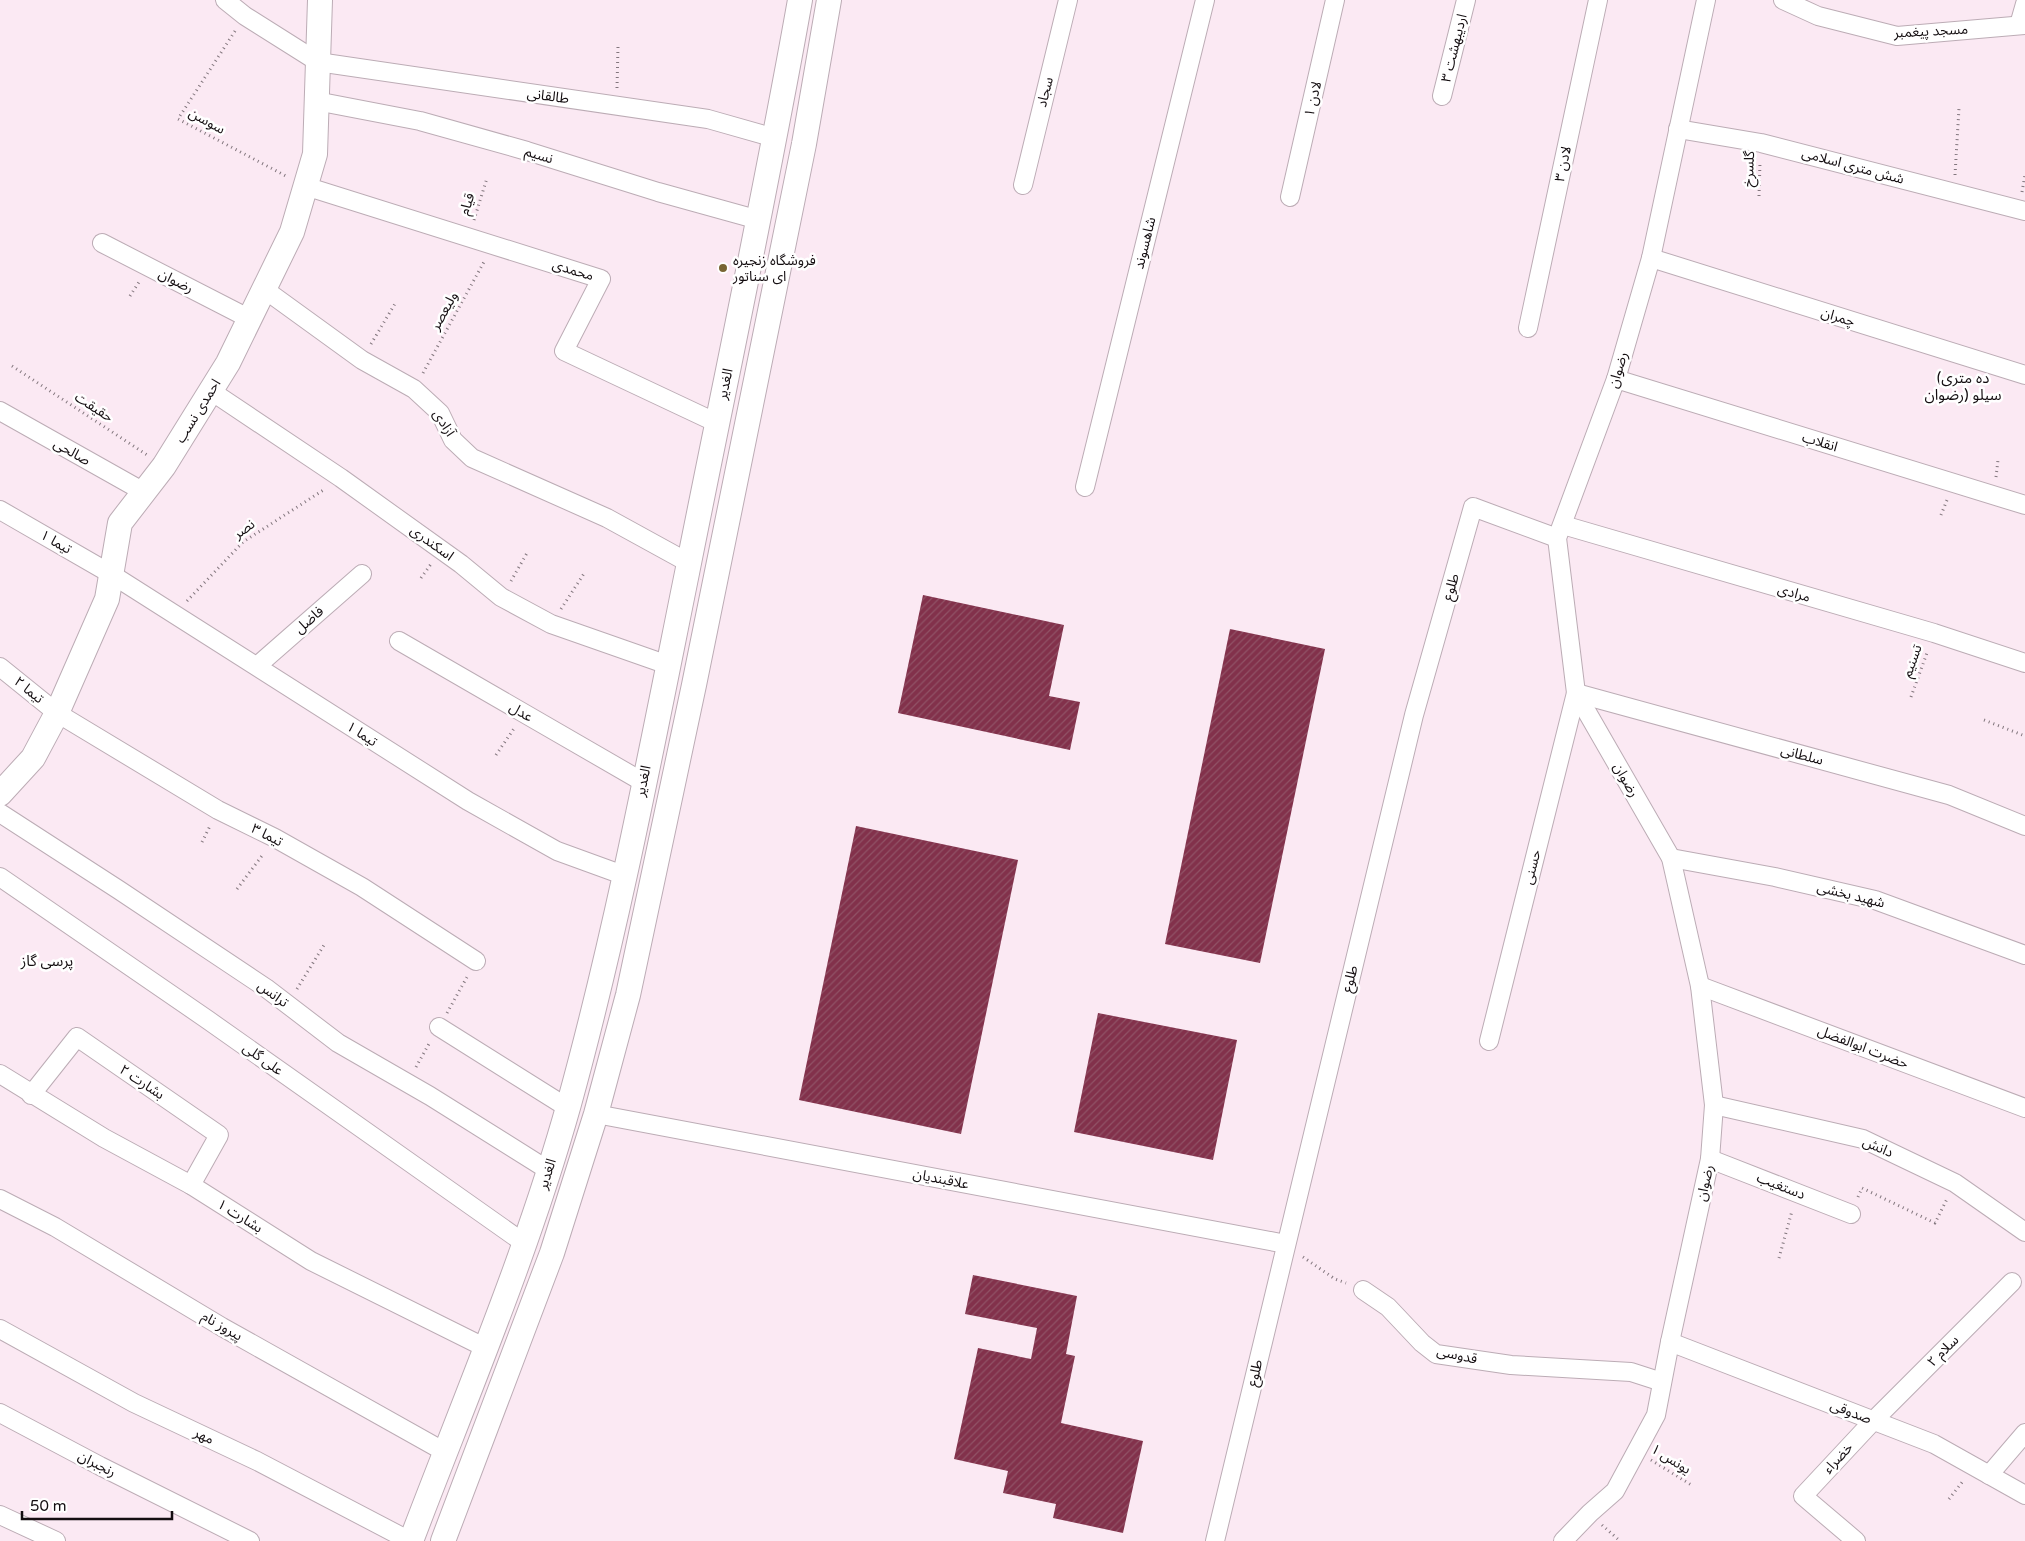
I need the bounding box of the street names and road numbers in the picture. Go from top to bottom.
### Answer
street label: اردیبهشت ۳ [1437,12,1471,84]
street label: مسجد پیغمبر [1892,21,1969,43]
street label: سجاد [1033,75,1057,109]
street label: لادن ۱ [1301,80,1325,118]
street label: طالقانی [526,85,570,107]
street label: سوسن [186,104,228,138]
street label: نسیم [522,143,555,169]
street label: شش متری اسلامی [1800,144,1906,188]
street label: لادن ۳ [1551,145,1575,183]
street label: گلسرخ [1740,150,1760,188]
street label: قیام [456,191,480,218]
street label: شاهسوند [1130,215,1160,271]
street label: محمدی [550,256,596,284]
street label: رضوان [156,265,196,297]
street label: ولیعصر [426,289,461,334]
street label: چمران [1819,304,1857,331]
street label: رضوان [1604,350,1632,390]
street label: الغدیر [713,367,737,402]
street label: احمدی نسب [172,376,224,446]
street label: حقیقت [71,388,117,426]
street label: آزادی [429,406,459,440]
street label: انقلاب [1800,429,1840,455]
street label: صالحی [51,435,94,469]
street label: نصر [229,515,258,543]
street label: اسکندری [407,522,457,564]
street label: ۱ تیما [37,526,75,558]
street label: طلوع [1439,571,1465,603]
street label: مرادی [1776,580,1812,606]
street label: فاضل [291,603,327,637]
street label: تسنیم [1898,642,1928,681]
street label: تیما ۲ [11,673,47,707]
street label: عدل [506,699,536,725]
street label: تیما ۱ [343,718,381,750]
street label: سلطانی [1779,741,1825,769]
street label: رضوان [1609,760,1643,800]
street label: الغدیر [631,764,655,799]
street label: تیما ۳ [248,820,286,850]
street label: حسنی [1519,848,1545,886]
street label: شهید بخشی [1815,878,1887,912]
street label: طلوع [1338,964,1364,995]
street label: ترانس [254,977,292,1011]
street label: حضرت ابوالفضل [1815,1022,1911,1072]
street label: علی گلی [240,1039,286,1079]
street label: بشارت ۲ [116,1061,168,1103]
street label: دانش [1860,1133,1896,1161]
street label: الغدیر [534,1156,560,1193]
street label: رضوان [1693,1163,1717,1203]
street label: علاقبندیان [912,1165,970,1193]
street label: دستغیب [1754,1169,1808,1203]
street label: بشارت ۱ [214,1195,266,1237]
street label: پیروز نام [197,1307,246,1346]
street label: سلام ۲ [1924,1332,1964,1372]
street label: قدوسی [1435,1342,1479,1368]
street label: طلوع [1244,1358,1268,1389]
street label: صدوقی [1828,1396,1874,1428]
street label: مهر [190,1424,217,1448]
street label: خضراء [1820,1439,1856,1477]
street label: یونس ۱ [1648,1440,1694,1478]
street label: رنجبران [75,1447,119,1481]

